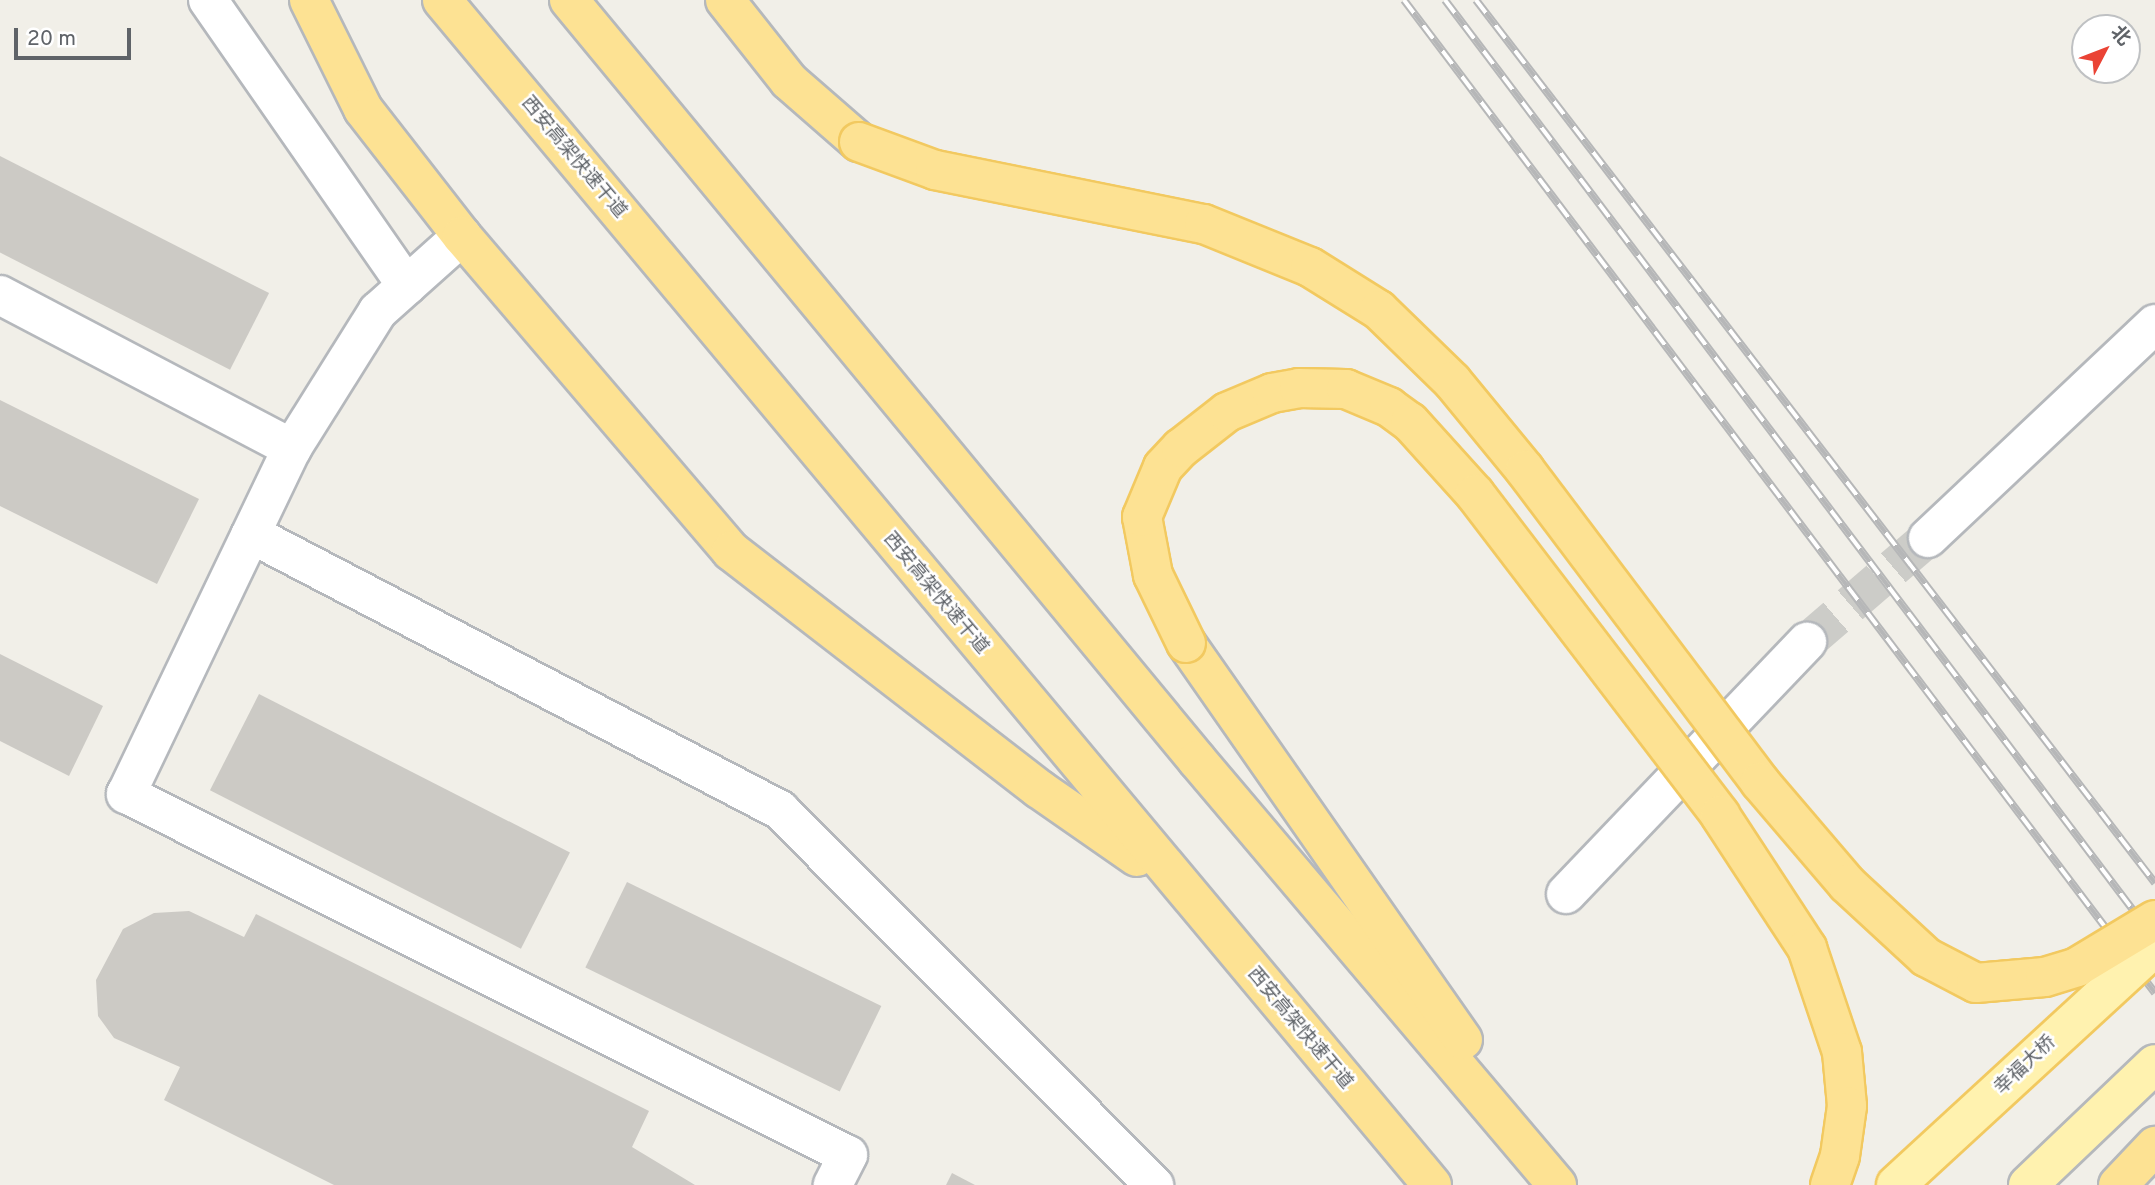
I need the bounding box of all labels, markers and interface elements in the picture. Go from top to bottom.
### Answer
scale bar [18,14,135,58]
north arrow [2071,14,2141,84]
text: 北 [2105,21,2135,51]
text: 20 m [27,26,76,53]
street label: 西安高架快速干道 [515,92,631,224]
street label: 西安高架快速干道 [877,528,993,660]
street label: 西安高架快速干道 [1241,963,1357,1095]
street label: 幸福大桥 [1990,1032,2062,1100]

